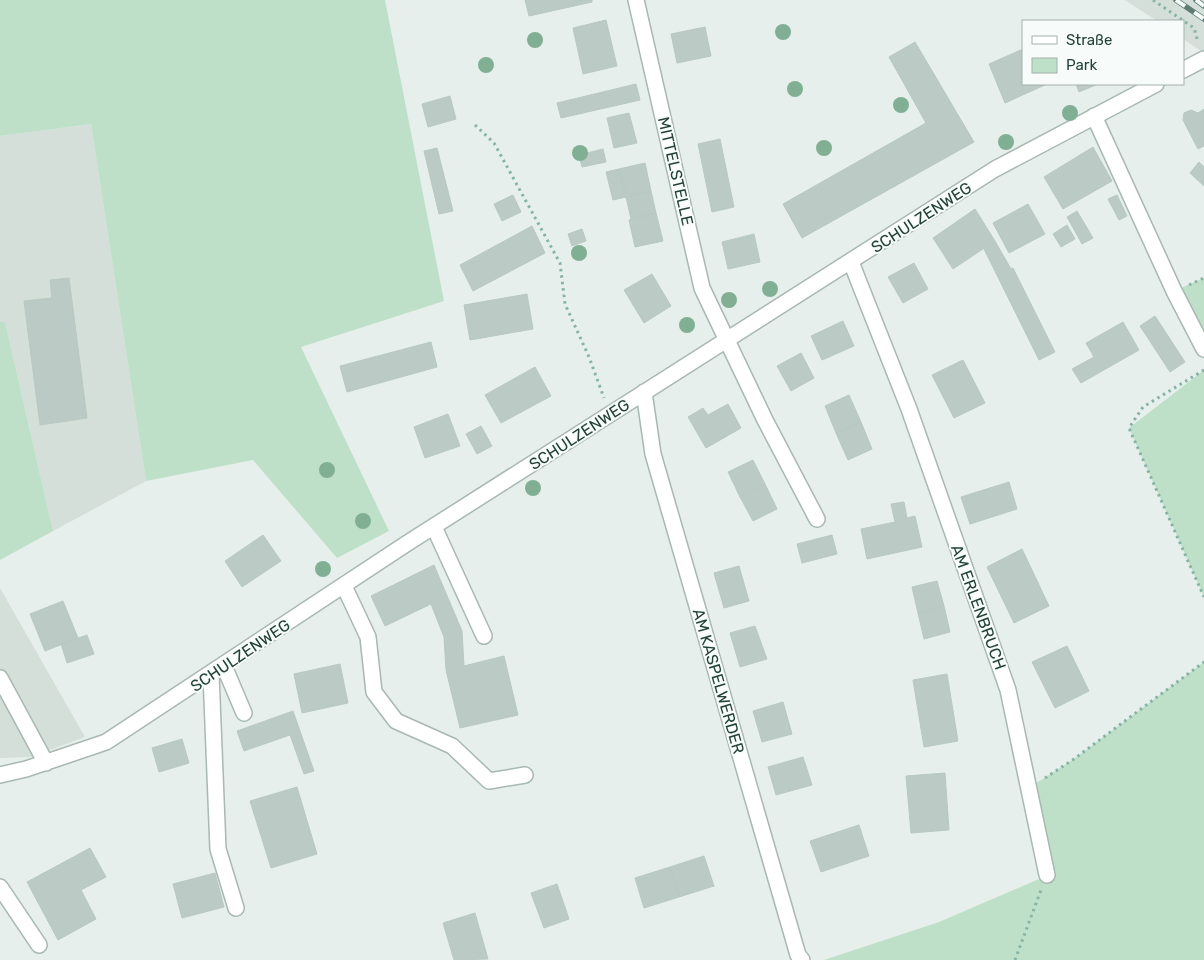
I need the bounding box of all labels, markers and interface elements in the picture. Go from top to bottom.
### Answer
legend [1022,20,1184,85]
text: Straße [1066,31,1112,49]
text: Park [1066,56,1097,74]
street label: MITTELSTELLE [654,115,697,227]
street label: SCHULZENWEG [867,178,975,257]
street label: SCHULZENWEG [525,395,633,474]
street label: AM ERLENBRUCH [947,542,1010,672]
street label: AM KASPELWERDER [689,606,748,756]
street label: SCHULZENWEG [187,615,294,696]

